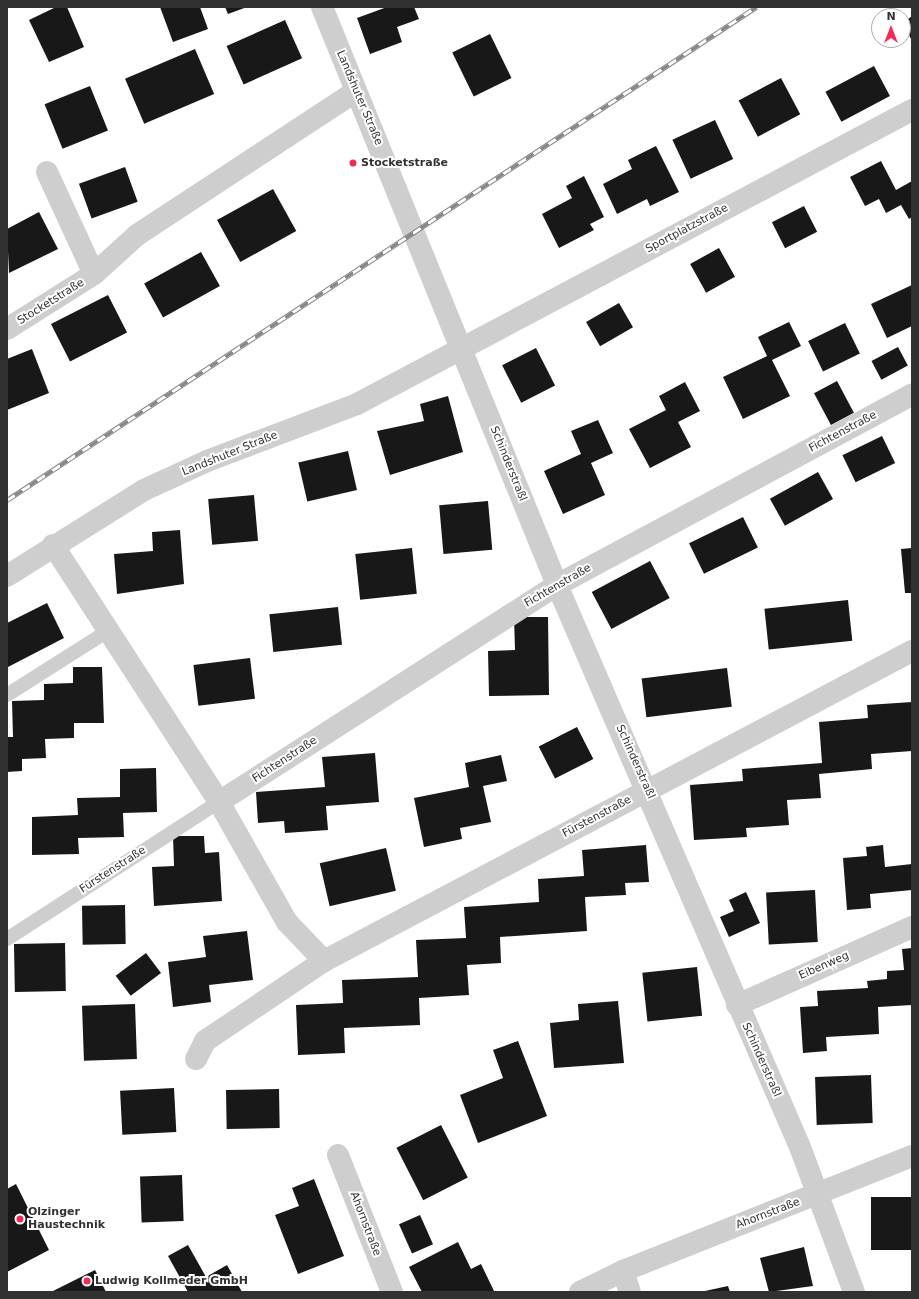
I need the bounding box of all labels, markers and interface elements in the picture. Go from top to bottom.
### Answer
north arrow [871,8,911,48]
text: N [886,10,896,23]
street label: Landshuter Straße [333,49,385,147]
place label: Stocketstraße [361,156,448,170]
marker: Stocketstraße [348,158,358,168]
street label: Sportplatzstraße [644,202,730,256]
street label: Stocketstraße [15,276,87,328]
street label: Fichtenstraße [807,409,879,455]
street label: Schinderstraßl [487,425,529,503]
street label: Landshuter Straße [180,429,280,479]
street label: Fichtenstraße [522,562,594,610]
street label: Schinderstraßl [613,723,657,801]
street label: Fichtenstraße [250,734,320,786]
street label: Fürstenstraße [560,793,634,841]
street label: Fürstenstraße [78,844,148,896]
street label: Eibenweg [797,949,851,983]
street label: Schinderstraßl [739,1021,783,1099]
street label: Ahornstraße [347,1190,383,1258]
street label: Ahornstraße [734,1196,802,1232]
place label: Olzinger Haustechnik [28,1206,105,1232]
marker: Olzinger Haustechnik [15,1214,25,1224]
place label: Ludwig Kollmeder GmbH [95,1274,248,1288]
marker: Ludwig Kollmeder GmbH [82,1276,92,1286]

